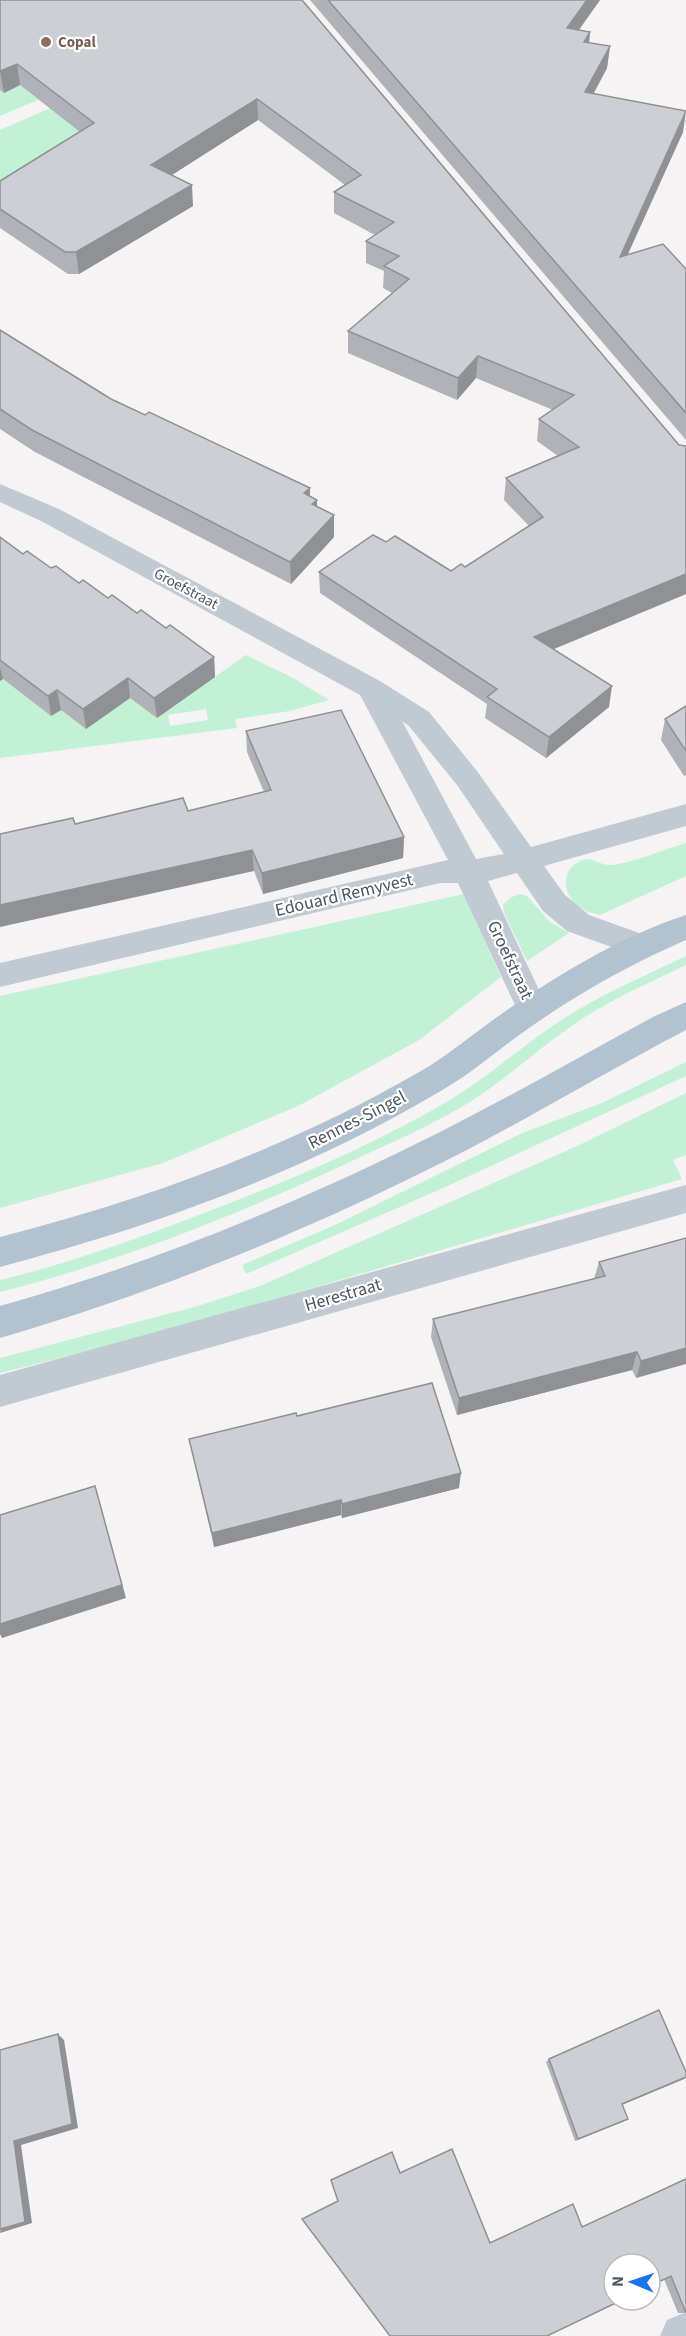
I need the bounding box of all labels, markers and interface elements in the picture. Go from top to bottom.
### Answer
place label: Copal [58,32,96,53]
marker: Copal [39,35,53,49]
street label: Groefstraat [150,563,222,615]
street label: Edouard Remyvest [273,867,415,923]
street label: Groefstraat [481,917,539,1003]
street label: Rennes-Singel [304,1085,410,1155]
street label: Herestraat [302,1272,384,1318]
north arrow [602,2252,662,2312]
text: N [607,2276,629,2287]

